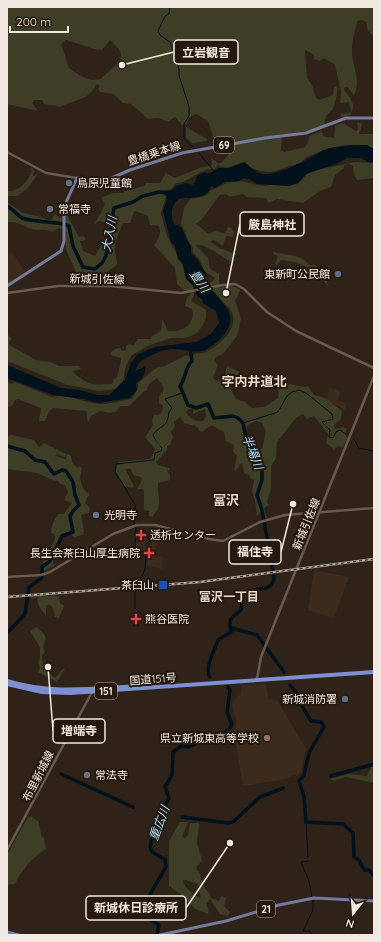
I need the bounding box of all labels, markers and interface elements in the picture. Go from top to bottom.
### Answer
scale bar [10,8,68,34]
text: 200 m [16,14,51,29]
callout: 立岩観音 [174,40,238,64]
text: 立岩観音 [182,45,230,60]
road number: 69 [214,137,234,153]
street label: 豊橋乗本線 [126,138,182,168]
place label: 鳥原児童館 [77,176,132,190]
marker: 鳥原児童館 [64,178,74,188]
place label: 常福寺 [58,202,91,216]
marker: 常福寺 [45,204,55,214]
callout: 厳島神社 [240,212,304,236]
water label: 大入川 [98,213,120,253]
text: 厳島神社 [248,217,296,232]
water label: 豊川 [187,267,214,297]
place label: 東新町公民館 [264,267,330,281]
marker: 東新町公民館 [333,269,343,279]
street label: 新城引佐線 [69,272,125,286]
district label: 字内井道北 [221,373,287,389]
water label: 半場川 [240,433,267,473]
district label: 富沢 [213,492,239,508]
street label: 新城引佐線 [289,496,323,552]
place label: 光明寺 [104,508,137,522]
marker: 光明寺 [91,510,101,520]
place label: 透析センター [150,528,216,542]
marker: 透析センター [135,529,147,541]
callout: 福住寺 [229,540,281,564]
text: 福住寺 [237,544,273,559]
place label: 長生会茶臼山厚生病院 [30,546,140,560]
marker: 長生会茶臼山厚生病院 [143,547,155,559]
place label: 茶臼山 [121,578,154,592]
marker: 茶臼山 [157,579,169,591]
district label: 富沢一丁目 [199,589,259,604]
place label: 熊谷医院 [145,612,189,626]
marker: 熊谷医院 [130,613,142,625]
street label: 国道151号 [129,670,177,688]
road number: 151 [95,683,117,699]
place label: 新城消防署 [282,692,337,706]
marker: 新城消防署 [340,694,350,704]
callout: 増端寺 [53,719,105,743]
text: 増端寺 [61,723,97,738]
place label: 県立新城東高等学校 [160,731,259,745]
marker: 県立新城東高等学校 [262,733,272,743]
street label: 布里新城線 [19,748,57,804]
place label: 常法寺 [95,768,128,782]
marker: 常法寺 [82,770,92,780]
water label: 重広川 [146,802,173,842]
north arrow [333,894,373,934]
callout: 新城休日診療所 [86,896,186,920]
text: 新城休日診療所 [94,900,178,915]
road number: 21 [257,901,275,917]
text: N [344,916,356,931]

